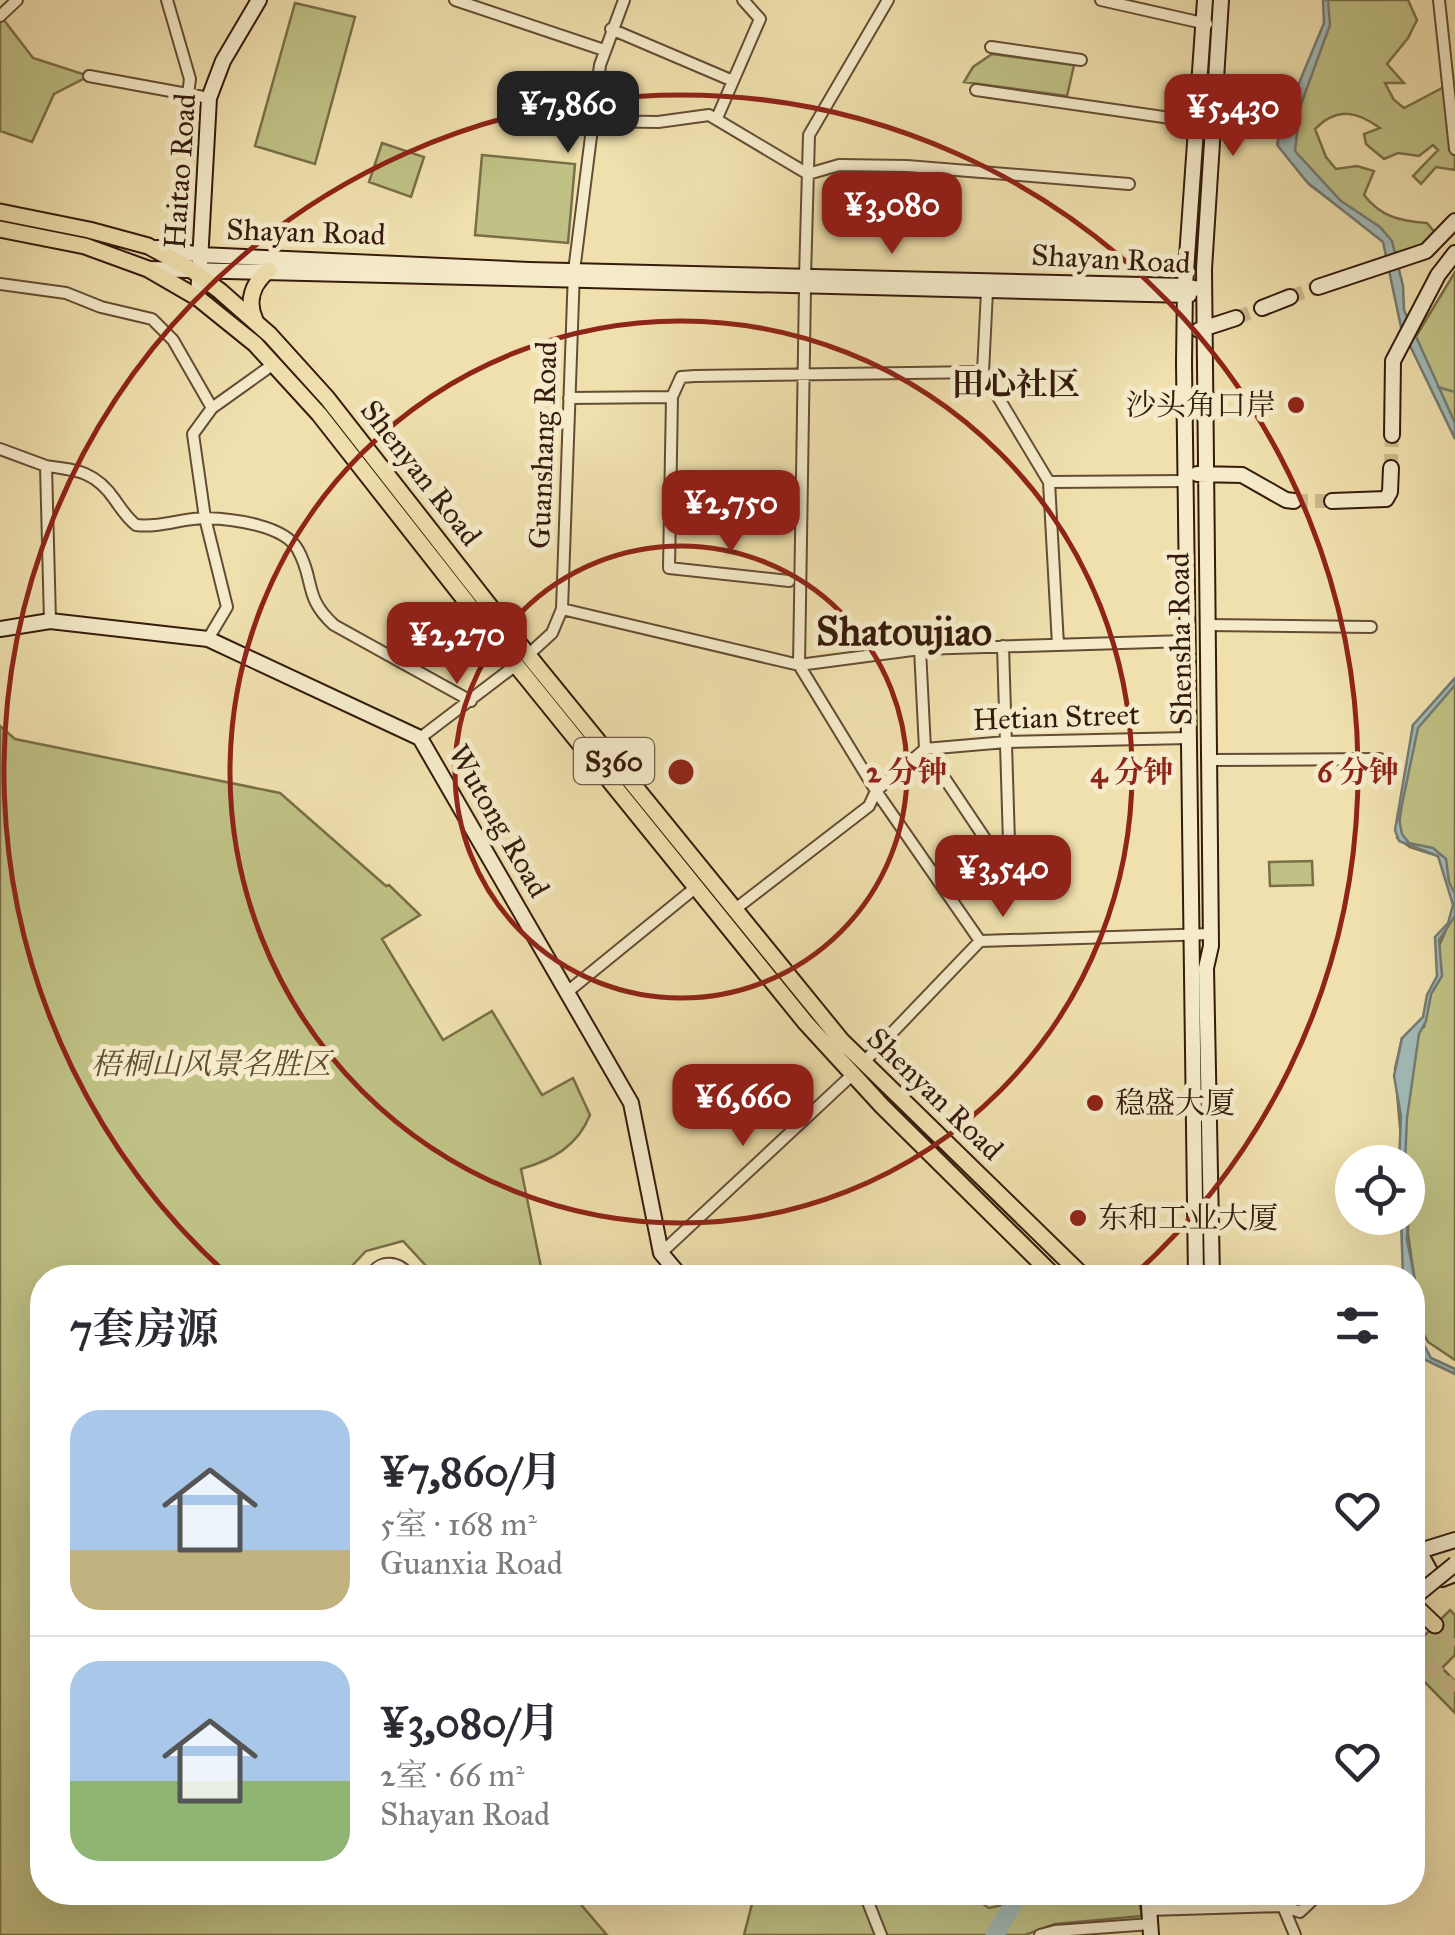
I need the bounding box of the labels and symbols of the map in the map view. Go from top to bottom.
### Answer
pin: ¥7,860 [487,71,649,156]
pin: ¥5,430 [1152,74,1314,159]
street label: Haitao Road [157,92,203,250]
pin: ¥3,080 [811,172,973,257]
street label: Shayan Road [226,211,386,253]
street label: Shayan Road [1030,237,1192,281]
street label: Guanshang Road [521,341,565,549]
district label: 田心社区 [952,365,1080,404]
place label: 沙头角口岸 [1126,387,1276,423]
street label: Shenyan Road [353,393,489,553]
marker: 沙头角口岸 [1285,394,1307,416]
pin: ¥2,750 [650,470,812,555]
street label: Shensha Road [1160,552,1200,726]
pin: ¥2,270 [376,602,538,687]
district label: Shatoujiao [816,607,992,656]
street label: Hetian Street [972,696,1140,738]
street label: Wutong Road [441,738,557,904]
road number: S360 [574,738,654,784]
centre of rings [663,754,699,790]
text: 2 分钟 [866,754,948,790]
text: 4 分钟 [1090,754,1174,790]
text: 6 分钟 [1317,754,1399,790]
pin: ¥3,540 [922,835,1084,920]
street label: Shenyan Road [859,1020,1011,1168]
park label: 梧桐山风景名胜区 [91,1046,335,1082]
pin: ¥6,660 [662,1064,824,1149]
place label: 稳盛大厦 [1115,1085,1235,1121]
marker: 稳盛大厦 [1084,1092,1106,1114]
place label: 东和工业大厦 [1098,1200,1278,1236]
marker: 东和工业大厦 [1067,1207,1089,1229]

